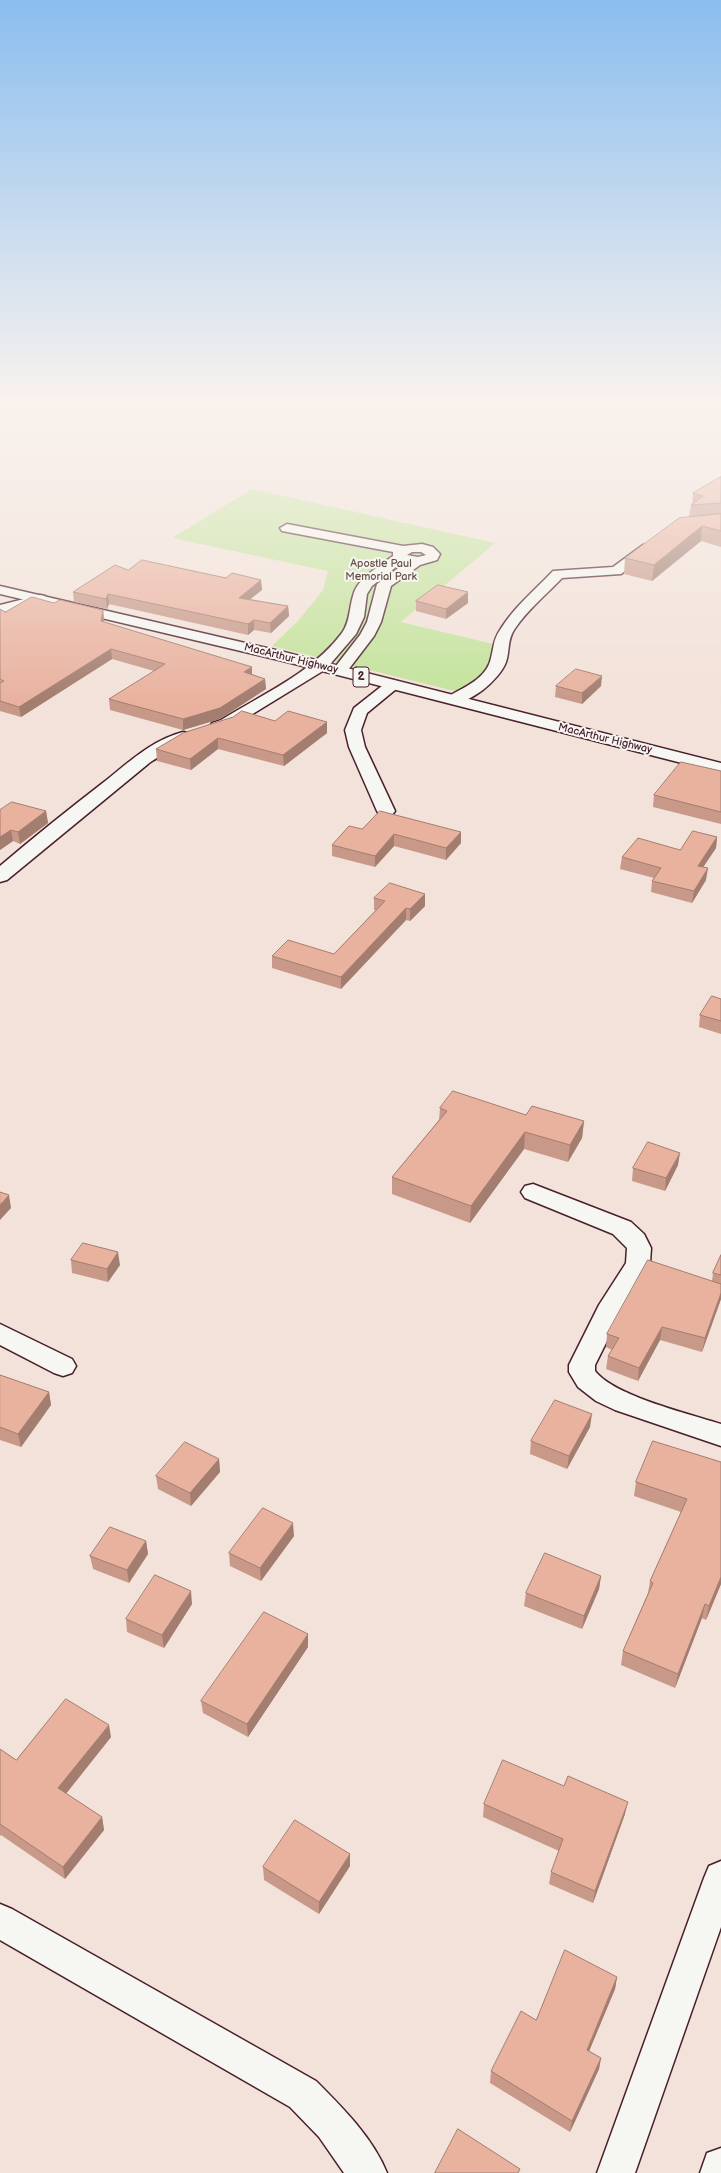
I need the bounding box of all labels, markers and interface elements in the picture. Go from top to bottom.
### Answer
park label: Apostle Paul Memorial Park [345,557,417,583]
street label: MacArthur Highway [243,641,339,677]
road number: 2 [353,667,369,687]
street label: MacArthur Highway [557,721,653,757]

